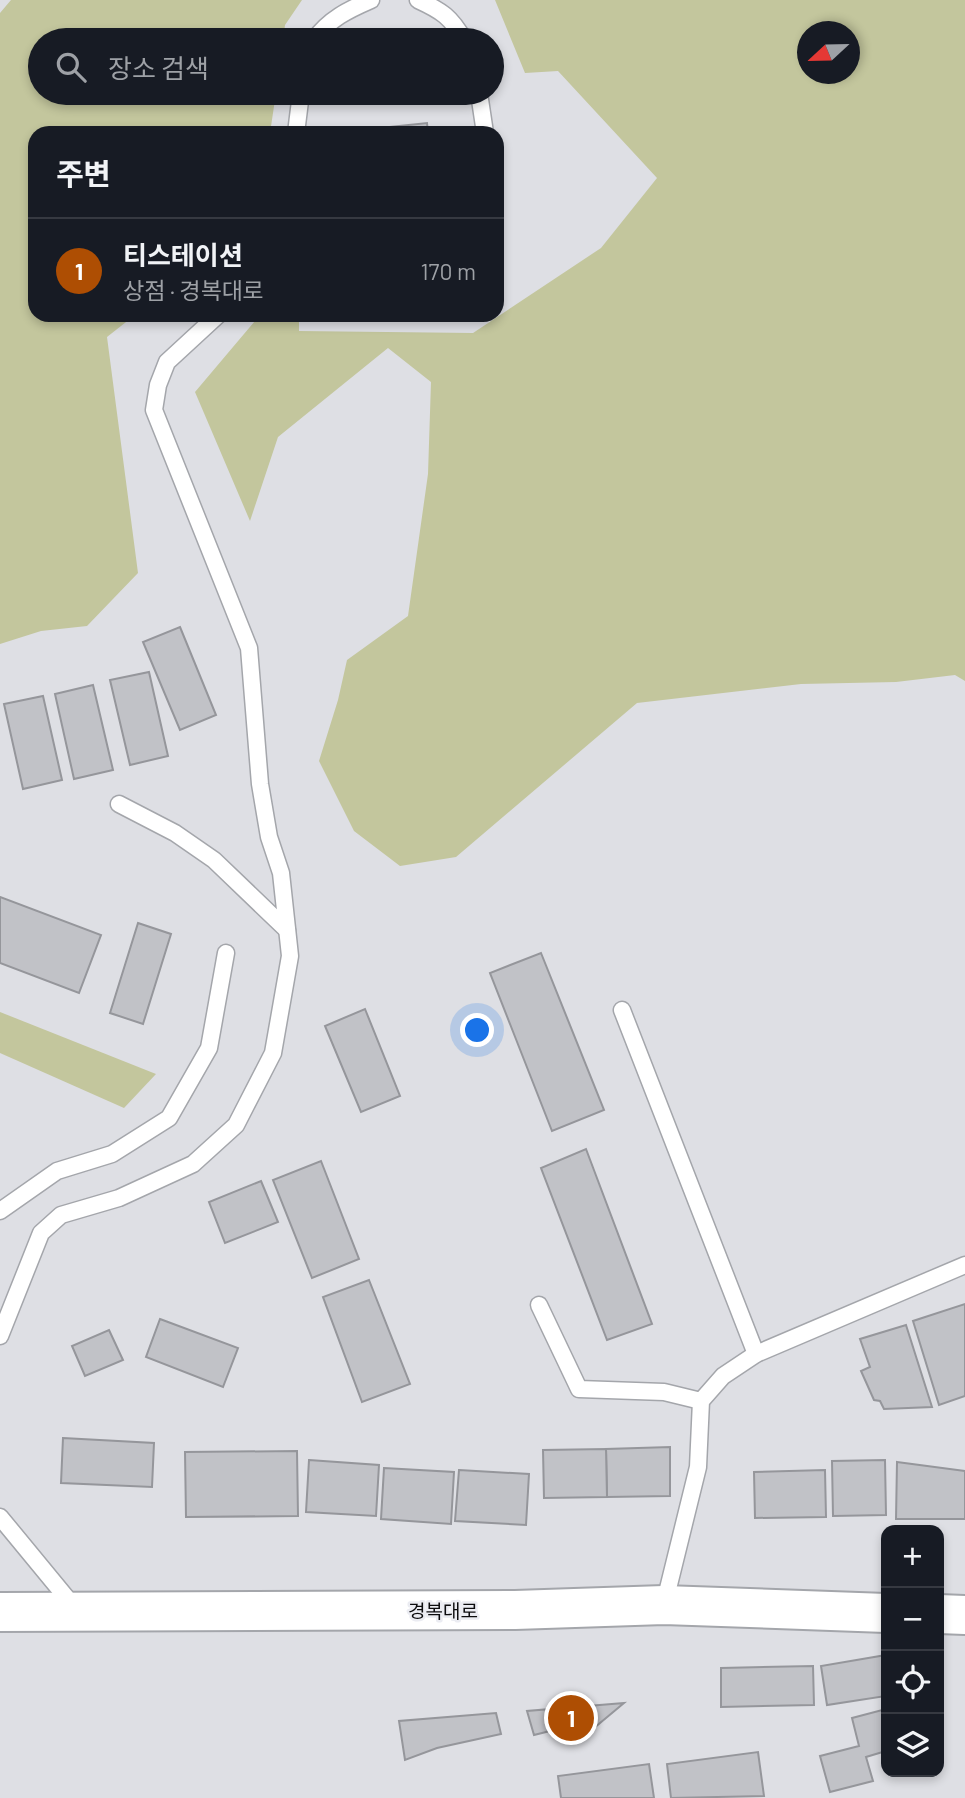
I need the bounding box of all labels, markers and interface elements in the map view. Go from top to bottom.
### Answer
north arrow [797,21,860,84]
search box [28,28,504,105]
icon: search [52,48,90,86]
text: 장소 검색 [108,52,209,83]
text: 주변 [56,155,111,191]
text: 티스테이션 [123,239,243,270]
text: 1 [75,257,83,285]
text: 170 m [420,257,476,285]
text: 상점 · 경복대로 [123,276,264,304]
your location [460,1013,494,1047]
map controls [881,1525,944,1777]
button: + [881,1525,944,1588]
button: − [881,1588,944,1651]
street label: 경복대로 [408,1599,478,1622]
button: locate [881,1651,944,1714]
pin: 1 [548,1692,594,1744]
button: layers [881,1714,944,1777]

